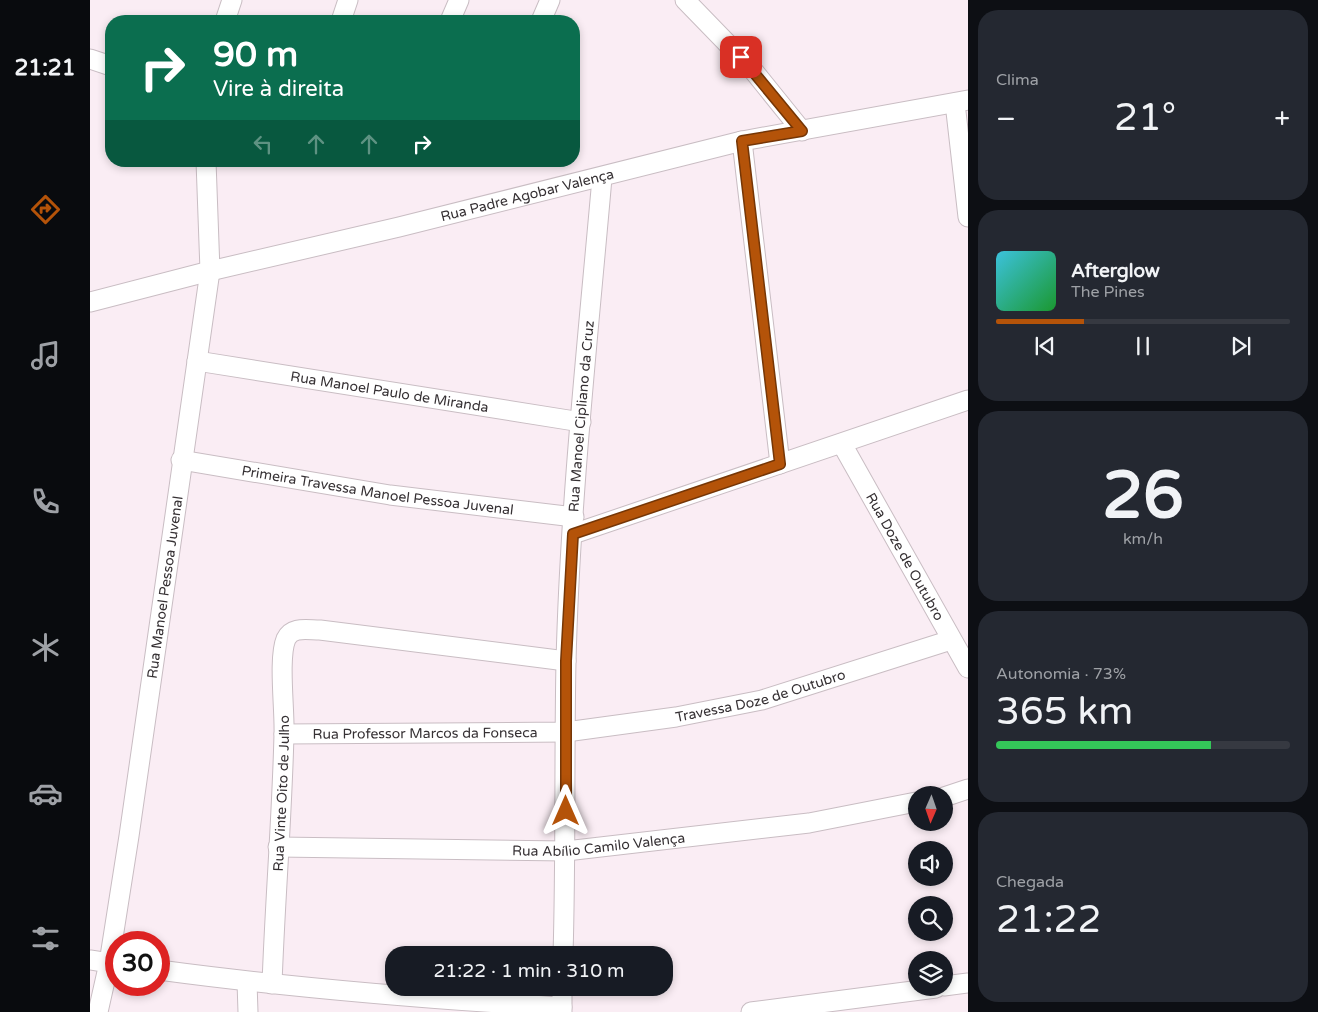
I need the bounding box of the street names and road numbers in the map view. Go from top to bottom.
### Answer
street label: Rua Padre Agobar Valença [439,165,615,225]
street label: Rua Manoel Cipliano da Cruz [565,320,597,513]
street label: Rua Manoel Paulo de Miranda [289,367,490,416]
street label: Primeira Travessa Manoel Pessoa Juvenal [240,462,515,518]
street label: Rua Doze de Outubro [863,490,948,623]
street label: Rua Manoel Pessoa Juvenal [143,495,186,680]
street label: Travessa Doze de Outubro [674,666,847,725]
street label: Rua Vinte Oito de Julho [269,715,293,872]
street label: Rua Professor Marcos da Fonseca [312,724,538,742]
street label: Rua Abílio Camilo Valença [512,829,686,860]

